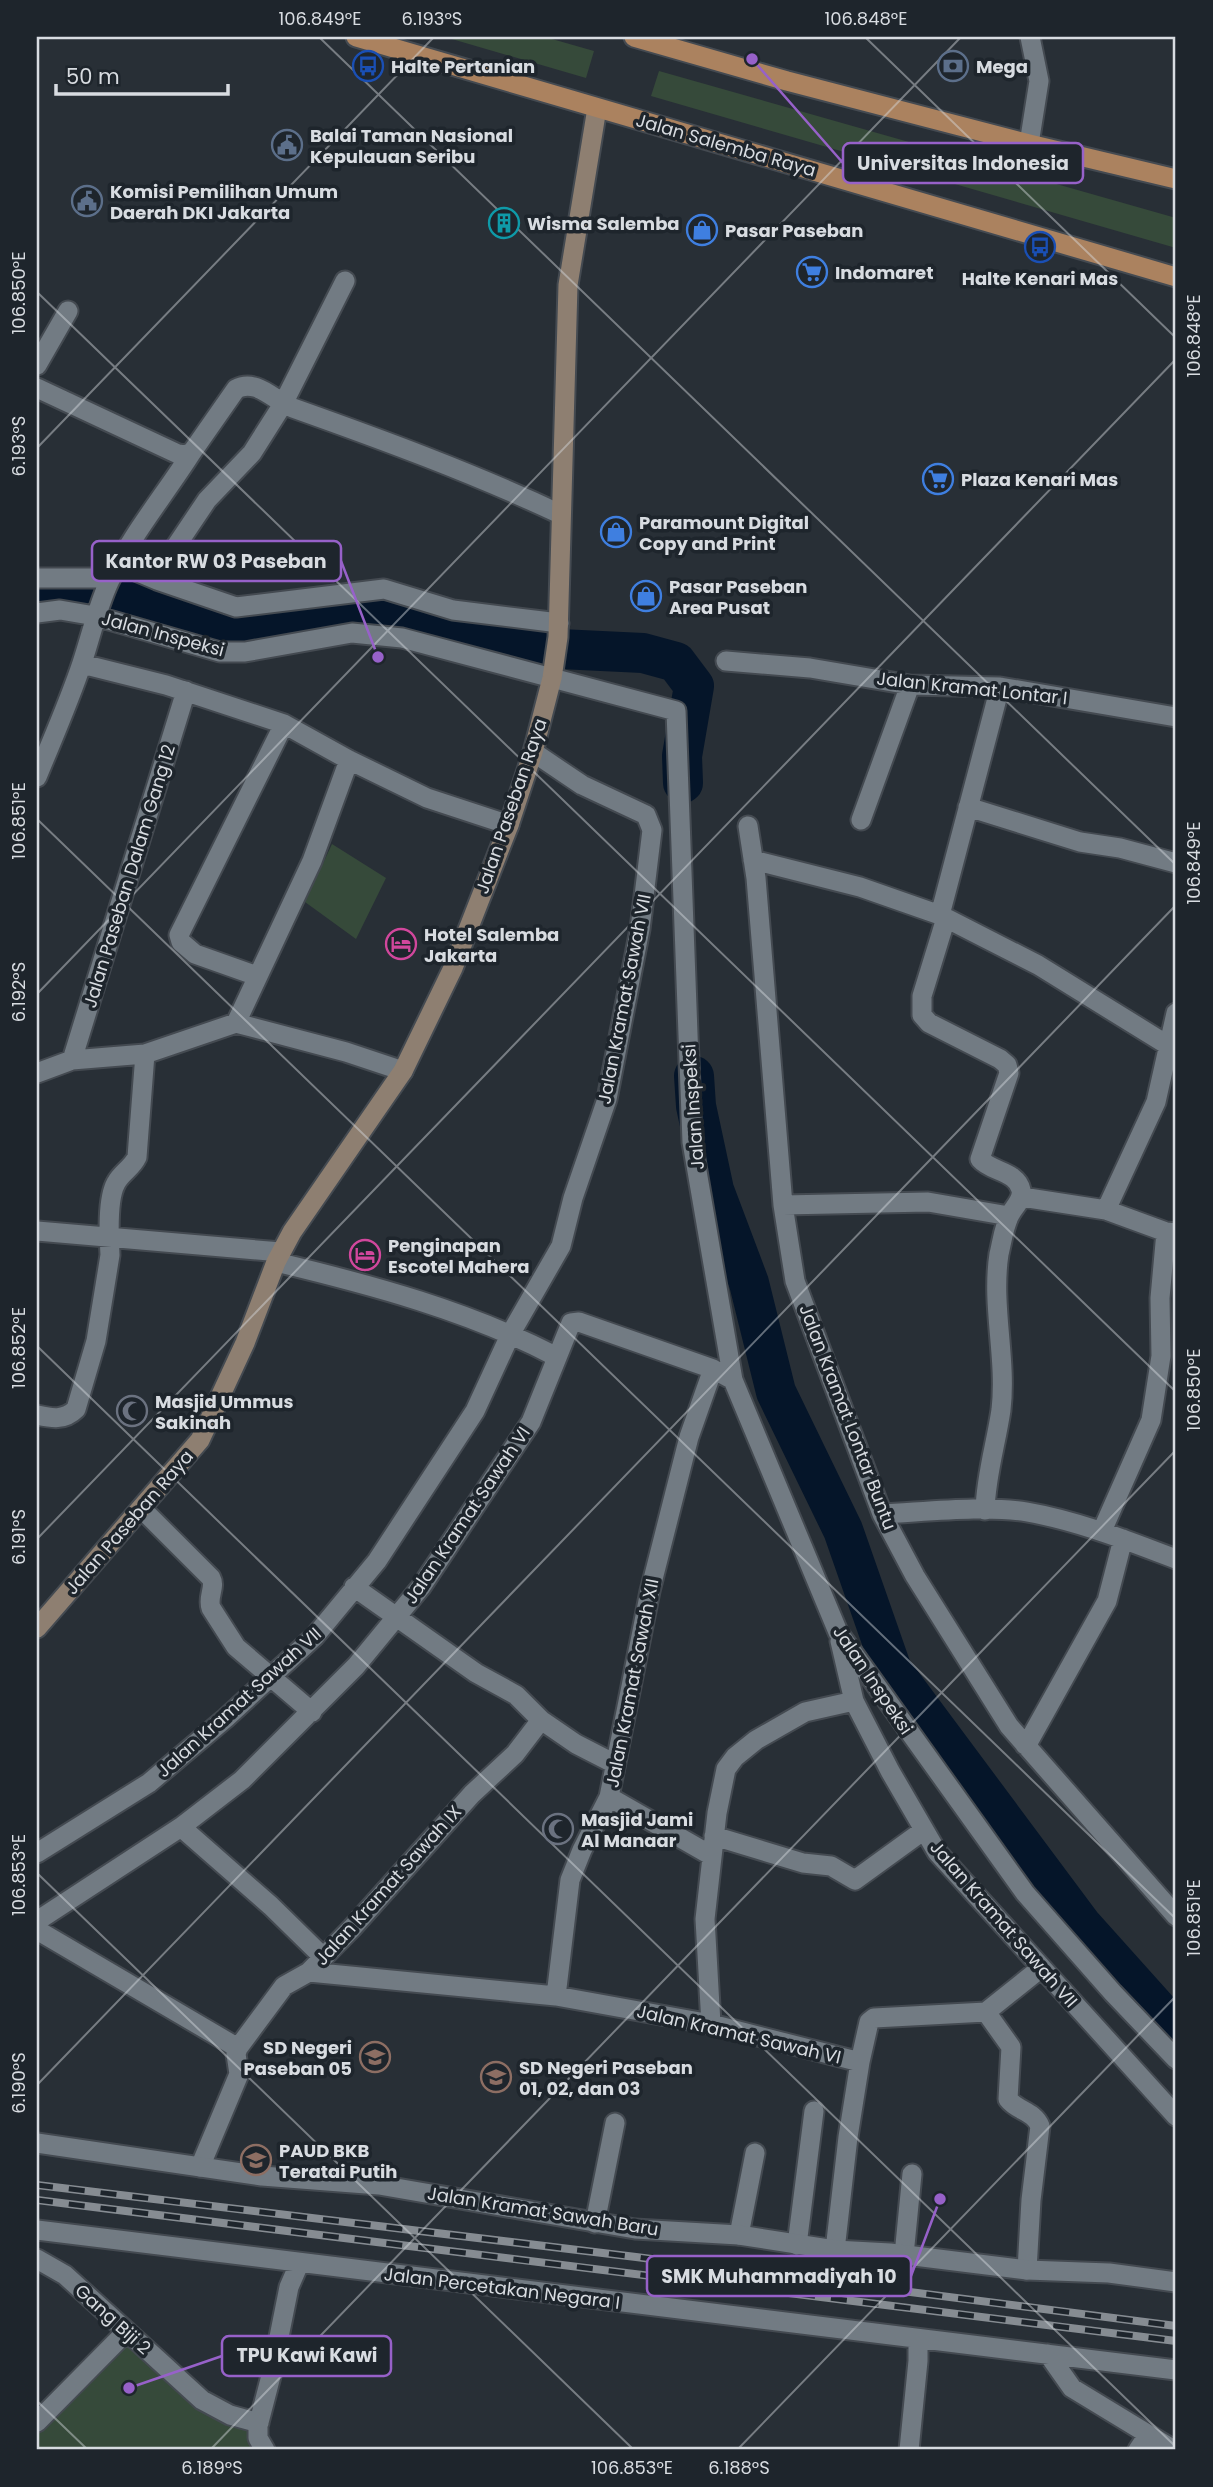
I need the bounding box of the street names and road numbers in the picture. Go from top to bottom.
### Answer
street label: Jalan Salemba Raya [633,107,819,183]
street label: Jalan Inspeksi [99,606,227,662]
street label: Jalan Kramat Lontar I [875,666,1069,710]
street label: Jalan Paseban Raya [469,715,553,897]
street label: Jalan Paseban Dalam Gang 12 [77,741,181,1011]
street label: Jalan Kramat Sawah VII [591,892,657,1106]
street label: Jalan Inspeksi [676,1043,710,1171]
street label: Jalan Kramat Lontar Buntu [793,1301,903,1533]
street label: Jalan Kramat Sawah VI [398,1421,536,1609]
street label: Jalan Paseban Raya [59,1444,199,1600]
street label: Jalan Kramat Sawah XII [599,1576,665,1790]
street label: Jalan Kramat Sawah VII [151,1621,327,1783]
street label: Jalan Inspeksi [827,1621,919,1739]
street label: Jalan Kramat Sawah IX [309,1799,467,1971]
street label: Jalan Kramat Sawah VII [925,1835,1083,2013]
street label: Jalan Kramat Sawah VI [634,1998,844,2070]
street label: Jalan Kramat Sawah Baru [426,2180,660,2242]
street label: Jalan Percetakan Negara I [382,2261,622,2315]
street label: Gang Biji 2 [70,2278,156,2360]

